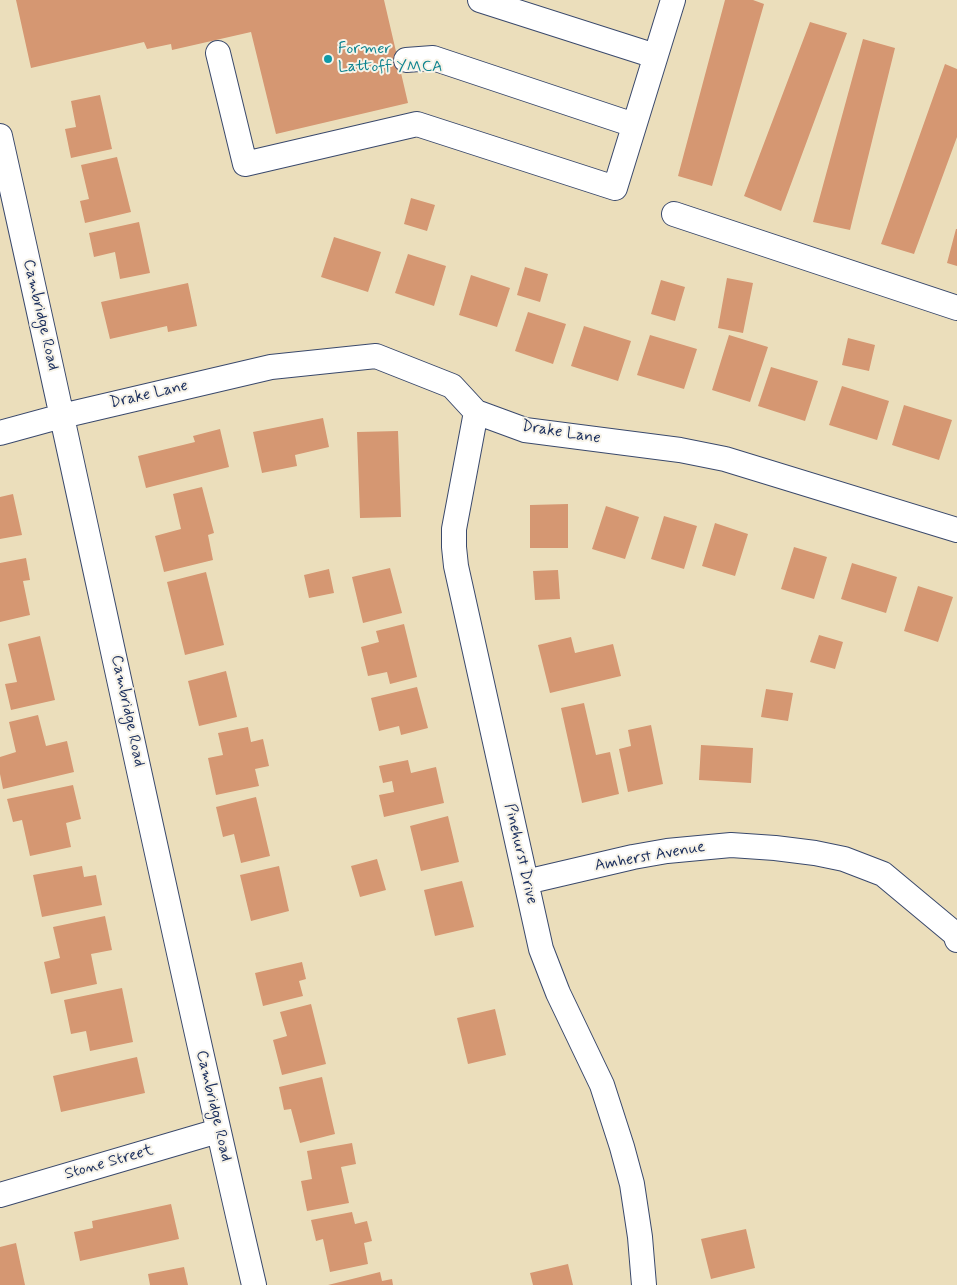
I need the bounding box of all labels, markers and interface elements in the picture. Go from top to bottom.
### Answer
place label: Former Lattoff YMCA [338,40,442,78]
marker: Former Lattoff YMCA [322,53,334,65]
street label: Cambridge Road [18,257,62,373]
street label: Drake Lane [108,377,190,413]
street label: Drake Lane [520,417,602,449]
street label: Cambridge Road [106,653,148,769]
street label: Pinehurst Drive [499,802,541,906]
street label: Amherst Avenue [593,838,707,876]
street label: Cambridge Road [191,1048,235,1164]
street label: Stone Street [63,1141,155,1185]

